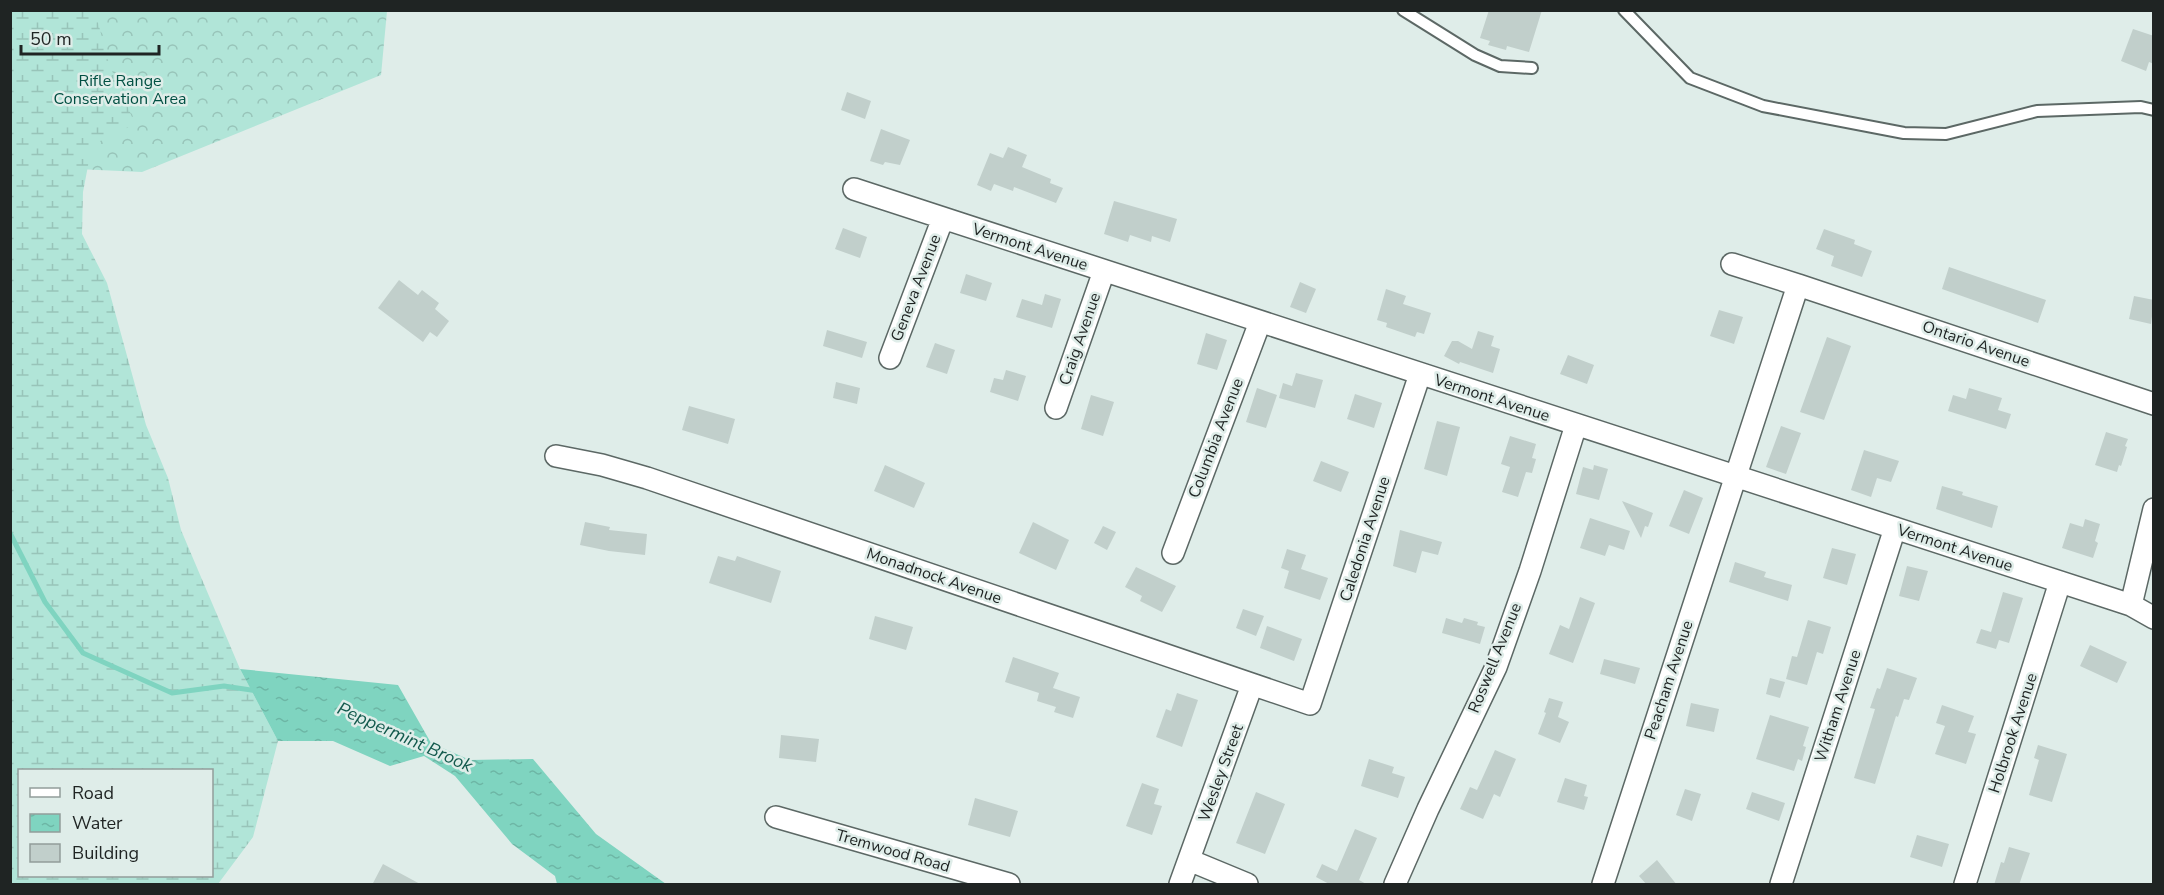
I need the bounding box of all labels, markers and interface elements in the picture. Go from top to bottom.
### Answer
scale bar [21,18,159,56]
text: 50 m [30,27,72,51]
park label: Rifle Range Conservation Area [54,70,186,110]
street label: Vermont Avenue [969,218,1091,276]
street label: Geneva Avenue [886,231,946,345]
street label: Craig Avenue [1054,290,1106,388]
street label: Ontario Avenue [1919,315,2033,373]
street label: Vermont Avenue [1431,369,1553,427]
street label: Columbia Avenue [1183,375,1249,501]
street label: Caledonia Avenue [1334,474,1396,604]
street label: Vermont Avenue [1894,519,2016,577]
street label: Monadnock Avenue [864,543,1004,609]
street label: Roswell Avenue [1463,600,1527,716]
street label: Peacham Avenue [1639,618,1699,742]
street label: Witham Avenue [1809,647,1867,765]
street label: Holbrook Avenue [1983,670,2043,796]
water label: Peppermint Brook [334,696,477,778]
street label: Wesley Street [1193,721,1249,825]
legend [18,769,213,877]
text: Road [72,781,114,805]
text: Water [72,811,123,835]
street label: Tremwood Road [833,824,953,878]
text: Building [72,841,139,865]

